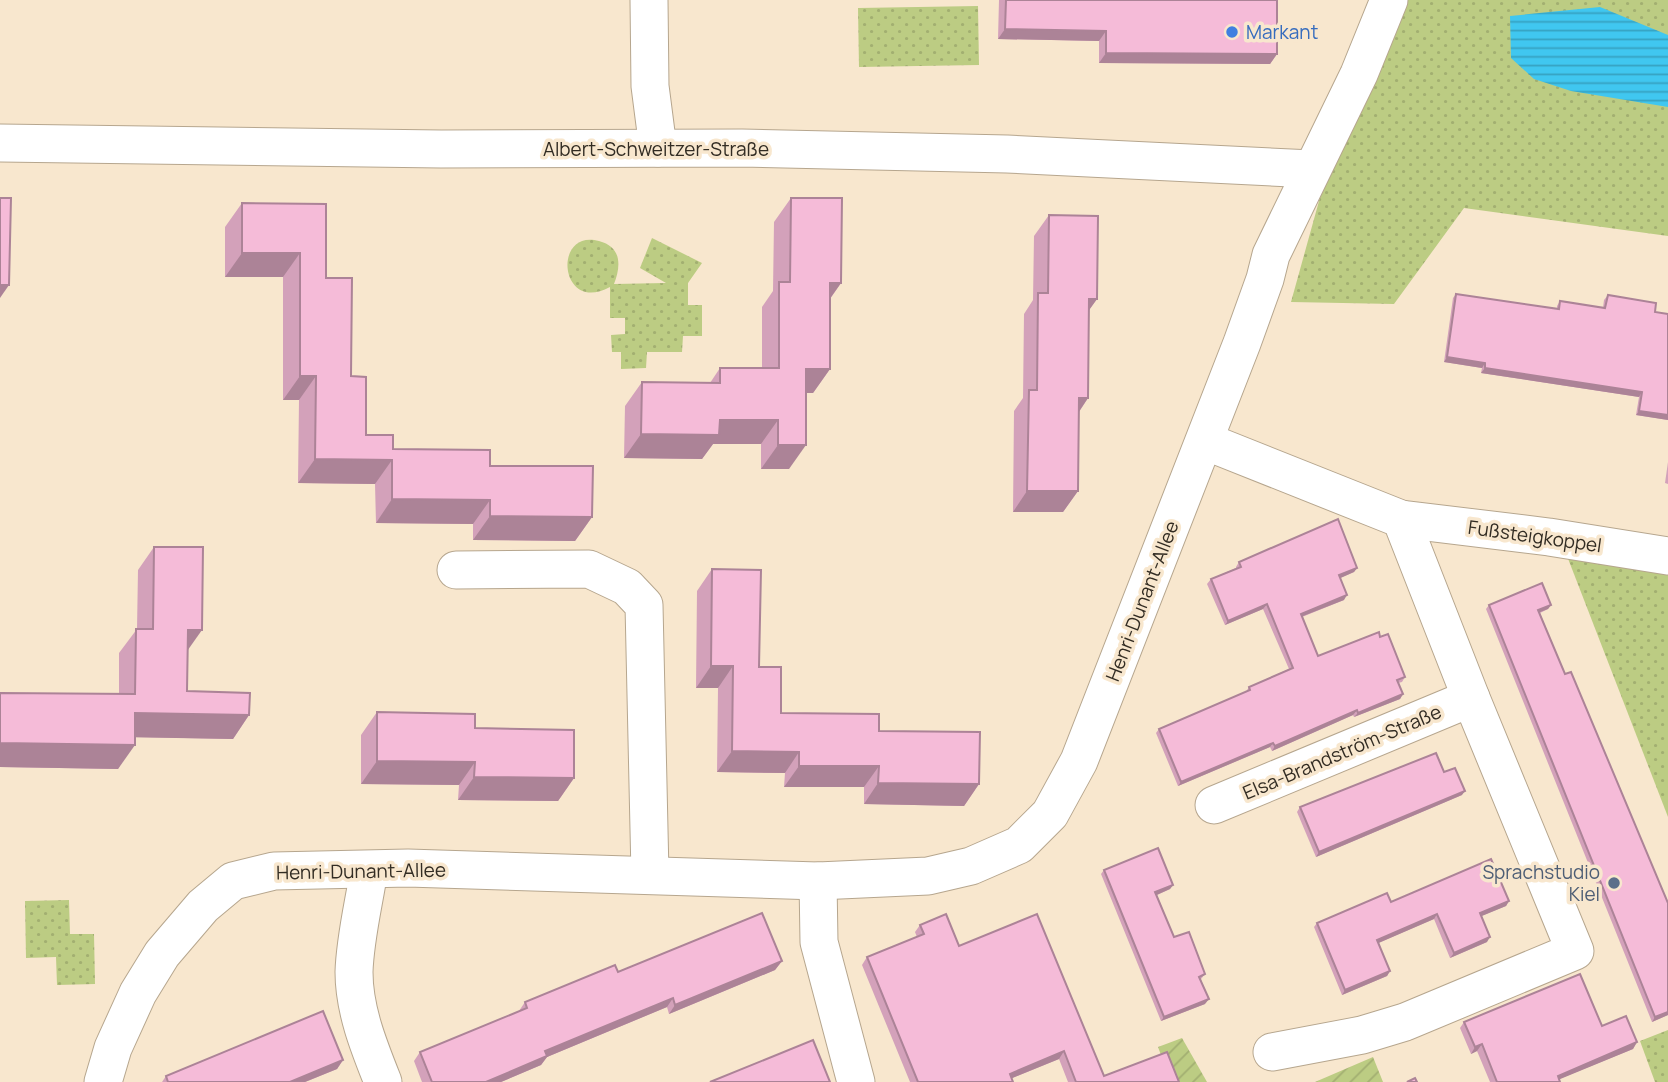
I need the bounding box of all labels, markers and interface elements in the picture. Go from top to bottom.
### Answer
place label: Markant [1246,19,1318,45]
marker: Markant [1224,24,1240,40]
street label: Albert-Schweitzer-Straße [543,136,769,162]
street label: Fußsteigkoppel [1466,514,1604,558]
street label: Henri-Dunant-Allee [1099,517,1185,685]
street label: Elsa-Brandström-Straße [1239,698,1445,806]
street label: Henri-Dunant-Allee [276,857,446,885]
place label: Sprachstudio Kiel [1482,859,1600,907]
marker: Sprachstudio Kiel [1606,875,1622,891]

